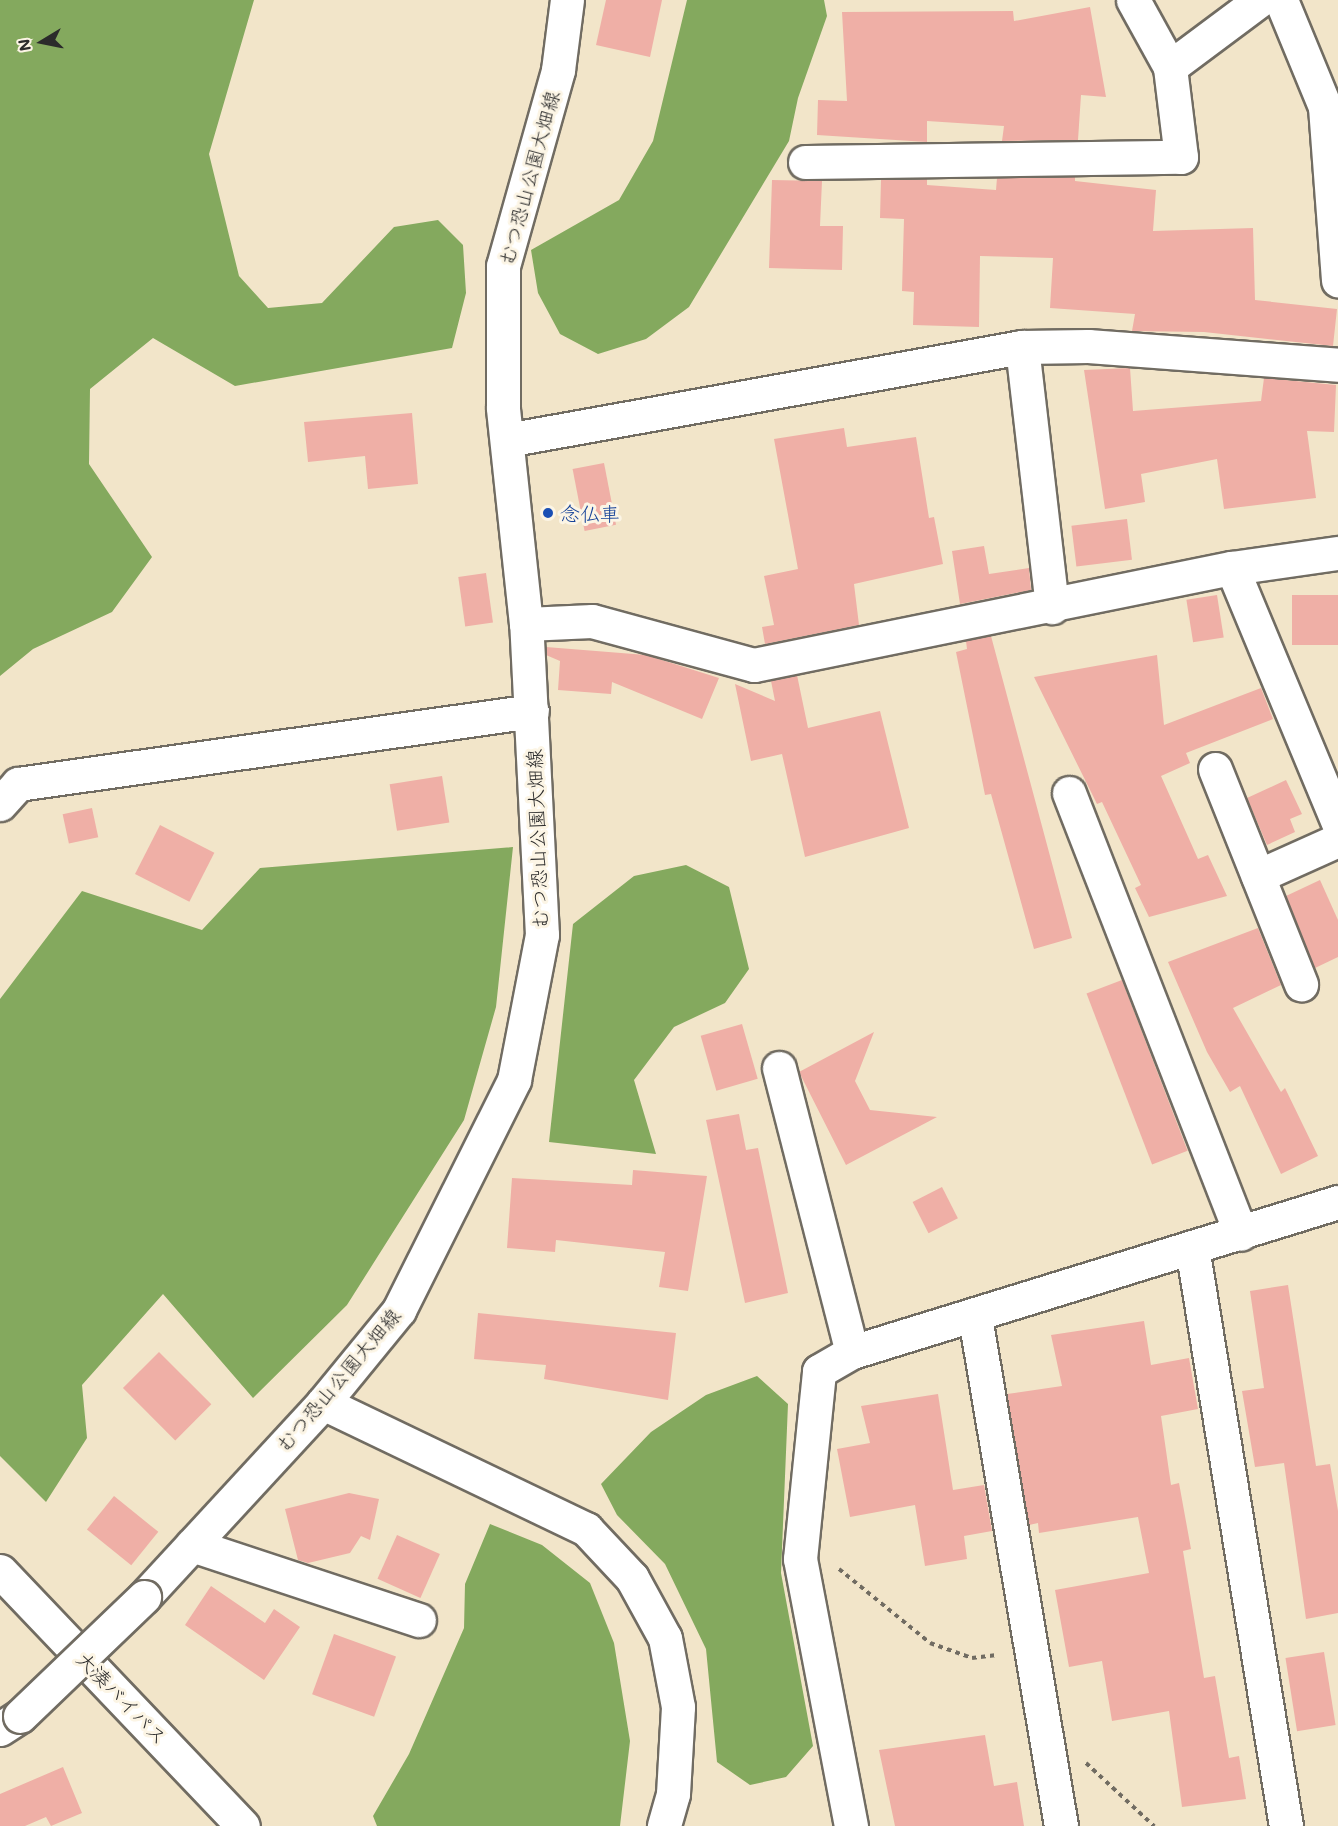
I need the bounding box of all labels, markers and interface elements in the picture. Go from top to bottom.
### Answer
north arrow [12,12,72,72]
text: N [12,37,35,53]
street label: むつ恐山公園大畑線 [494,88,564,268]
place label: 念仏車 [560,501,620,525]
marker: 念仏車 [541,506,555,520]
street label: むつ恐山公園大畑線 [522,749,552,929]
street label: むつ恐山公園大畑線 [271,1303,405,1457]
street label: 大湊バイパス [72,1647,172,1749]

